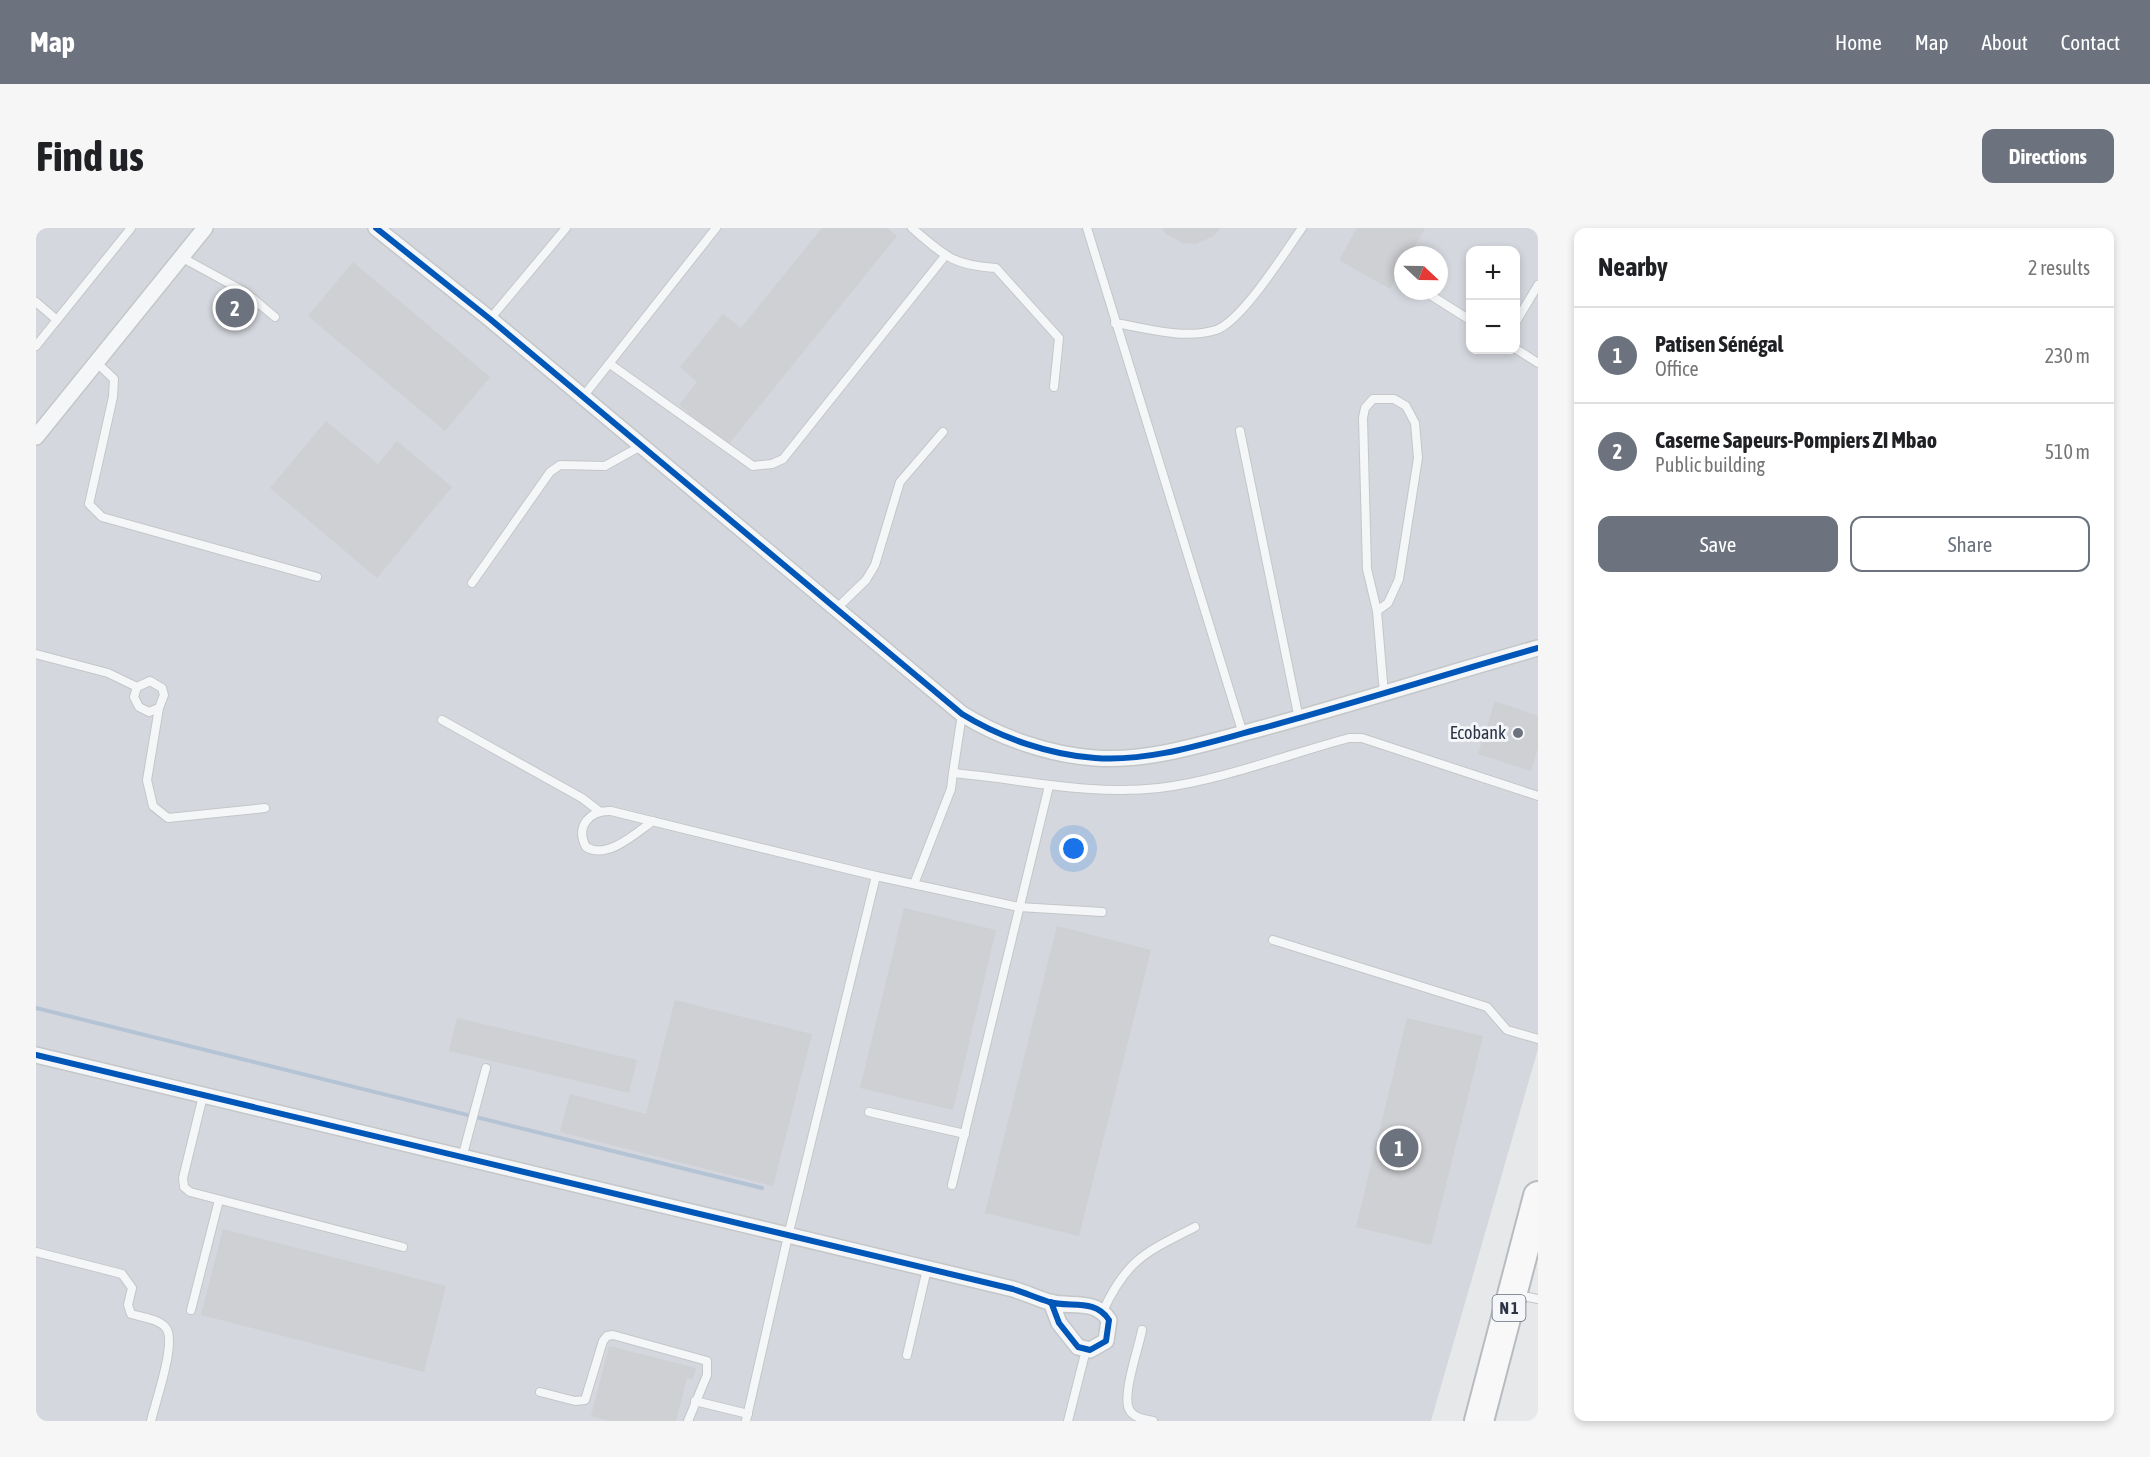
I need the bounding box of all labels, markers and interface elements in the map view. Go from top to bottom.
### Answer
text: Map [30,26,75,58]
text: Home [1835,30,1882,54]
text: Map [1915,30,1949,54]
text: About [1982,30,2028,54]
text: Contact [2061,30,2120,54]
button: Directions [1982,129,2114,183]
text: Find us [36,132,144,180]
north arrow [1394,246,1448,300]
map controls [1466,246,1520,354]
button: + [1466,246,1520,300]
text: Nearby [1598,252,1668,282]
text: 2 results [2028,256,2090,279]
pin: 2 [216,286,254,331]
button: − [1466,300,1520,354]
text: Patisen Sénégal [1655,331,1783,357]
text: 1 [1613,344,1622,367]
text: 230 m [2045,344,2090,367]
text: Office [1655,357,1699,380]
text: Caserne Sapeurs-Pompiers ZI Mbao [1655,427,1937,453]
text: 2 [1613,440,1622,463]
text: 510 m [2045,440,2090,463]
text: Public building [1655,453,1765,476]
button: Save [1598,516,1838,572]
button: Share [1850,516,2090,572]
place label: Ecobank [1450,722,1506,743]
marker: Ecobank [1511,726,1525,740]
your location [1059,834,1088,863]
pin: 1 [1380,1126,1418,1170]
road number: N 1 [1492,1295,1526,1321]

